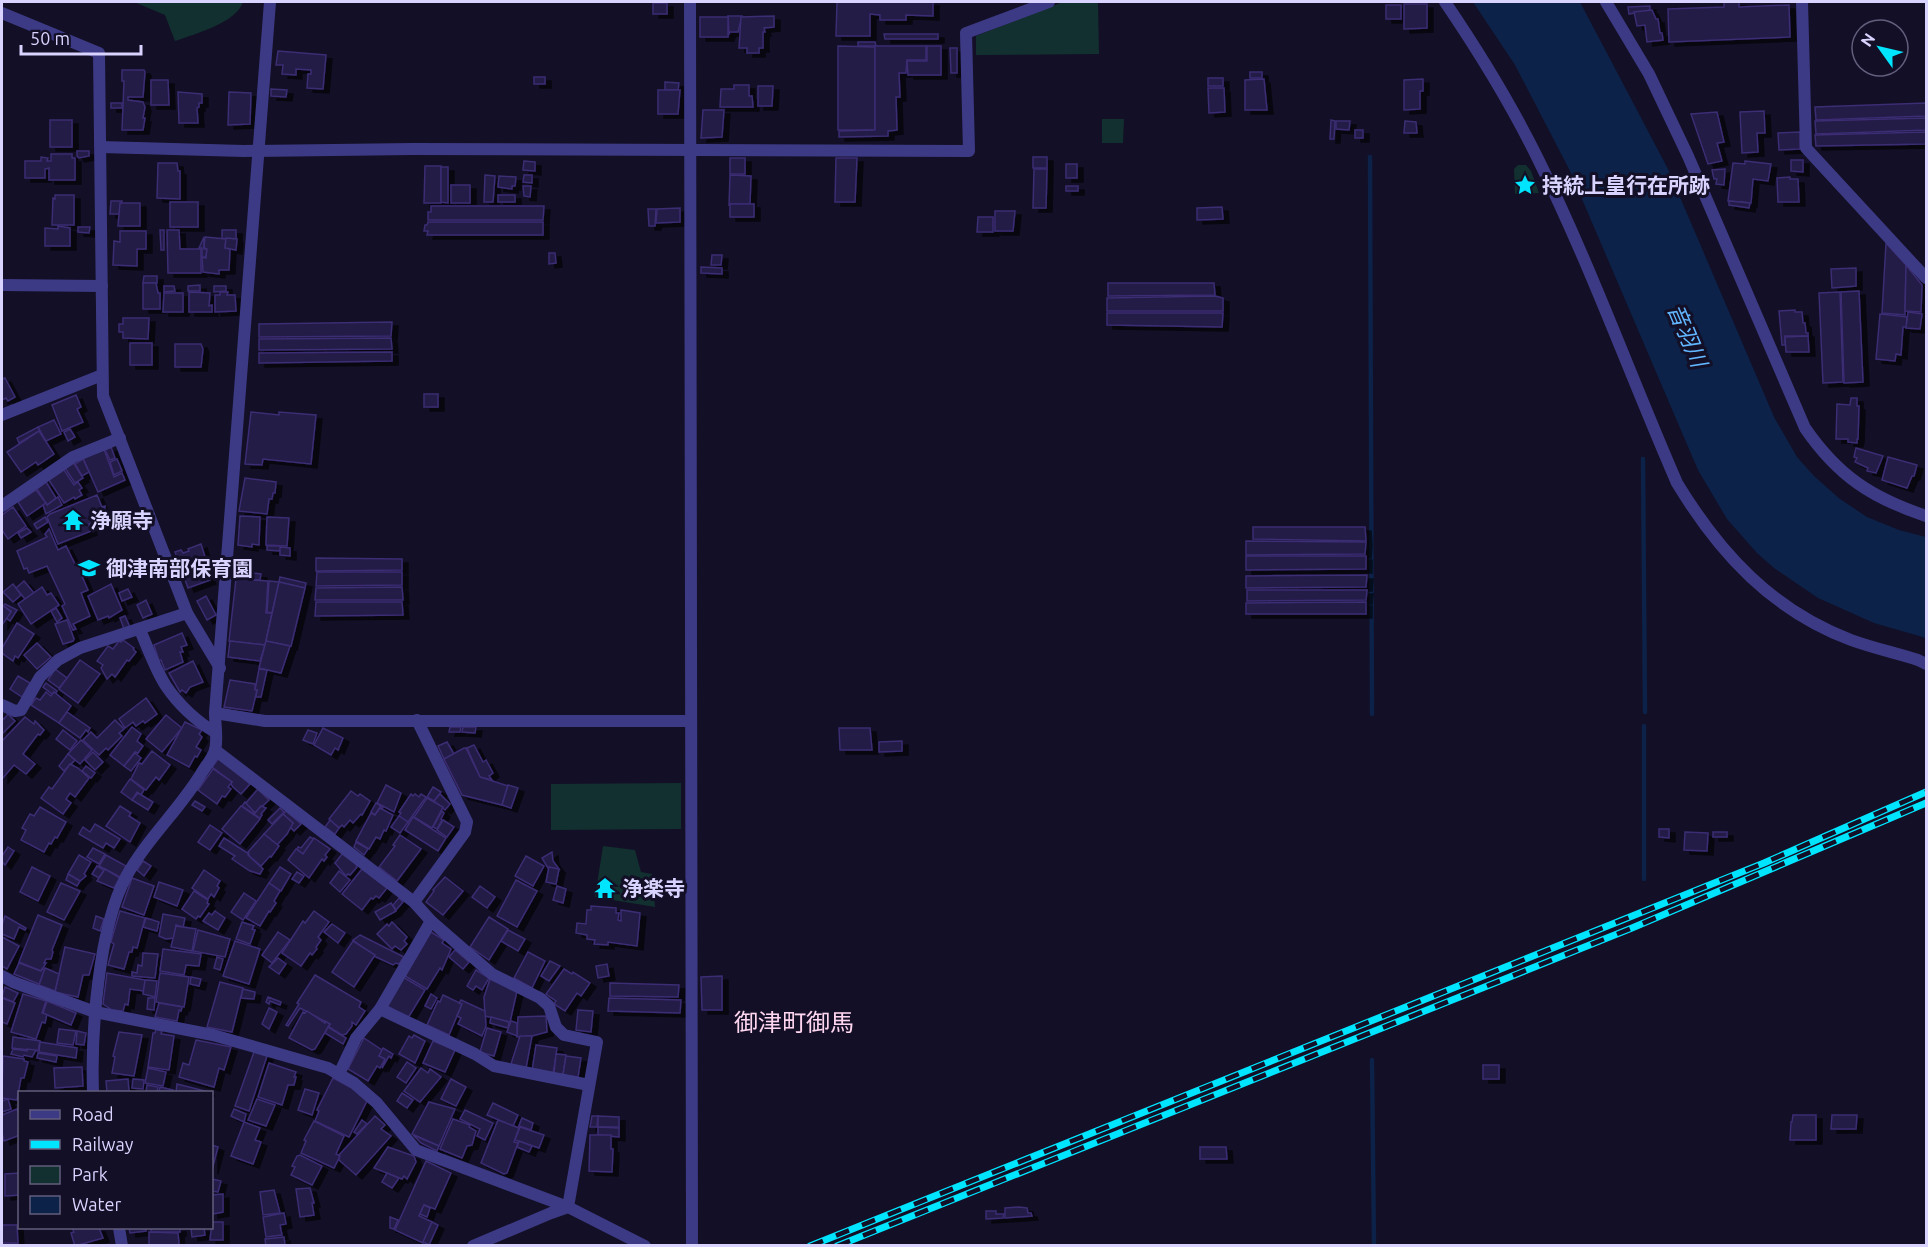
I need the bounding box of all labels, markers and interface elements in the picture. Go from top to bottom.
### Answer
scale bar [21,18,141,56]
north arrow [1850,18,1910,78]
text: 50 m [30,28,70,48]
text: N [1857,30,1878,50]
place icon: 持統上皇行在所跡 [1513,173,1537,197]
place label: 持統上皇行在所跡 [1542,173,1710,197]
water label: 音羽川 [1664,300,1713,372]
temple icon: 浄願寺 [61,508,85,532]
place label: 浄願寺 [90,508,153,532]
school or university icon: 御津南部保育園 [77,556,101,580]
place label: 御津南部保育園 [106,556,253,580]
temple icon: 浄楽寺 [593,876,617,900]
place label: 浄楽寺 [622,876,685,900]
district label: 御津町御馬 [734,1009,854,1036]
legend [18,1091,213,1229]
text: Road [72,1104,114,1124]
text: Railway [72,1134,134,1154]
text: Park [72,1164,108,1184]
text: Water [72,1194,122,1214]

